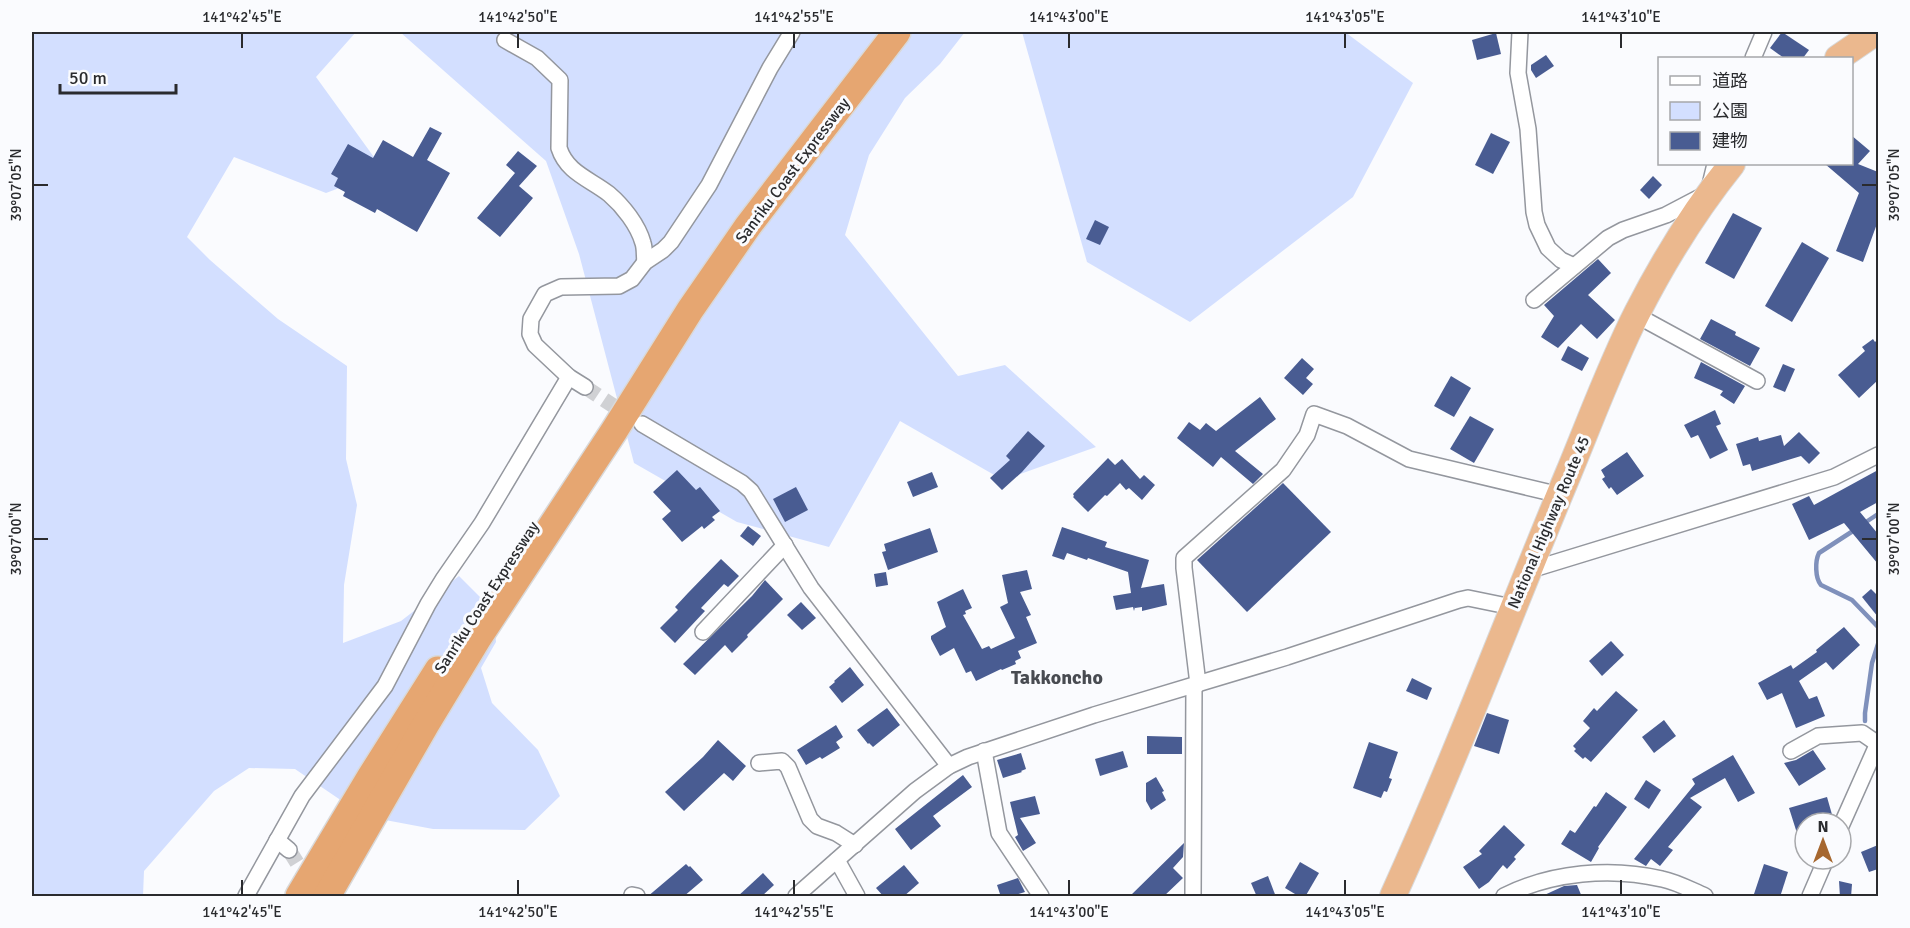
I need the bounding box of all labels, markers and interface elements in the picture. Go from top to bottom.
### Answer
text: 141°42'45"E [202,8,282,26]
text: 141°42'50"E [478,8,558,26]
text: 141°42'55"E [754,8,834,26]
text: 141°43'00"E [1029,8,1109,26]
text: 141°43'05"E [1305,8,1385,26]
text: 141°43'10"E [1581,8,1661,26]
scale bar [60,57,176,95]
legend [1658,57,1853,165]
text: 50 m [69,67,107,89]
text: 道路 [1712,70,1748,92]
street label: Sanriku Coast Expressway [731,93,855,248]
text: 公園 [1712,100,1748,122]
text: 建物 [1712,130,1748,152]
text: 39°07'05"N [7,148,25,222]
text: 39°07'05"N [1885,148,1903,222]
street label: National Highway Route 45 [1504,433,1594,612]
text: 39°07'00"N [7,502,25,576]
text: 39°07'00"N [1885,502,1903,576]
street label: Sanriku Coast Expressway [430,517,544,677]
district label: Takkoncho [1011,665,1103,690]
north arrow [1793,811,1853,871]
text: N [1817,817,1829,837]
text: 141°42'45"E [202,903,282,921]
text: 141°42'50"E [478,903,558,921]
text: 141°42'55"E [754,903,834,921]
text: 141°43'00"E [1029,903,1109,921]
text: 141°43'05"E [1305,903,1385,921]
text: 141°43'10"E [1581,903,1661,921]

